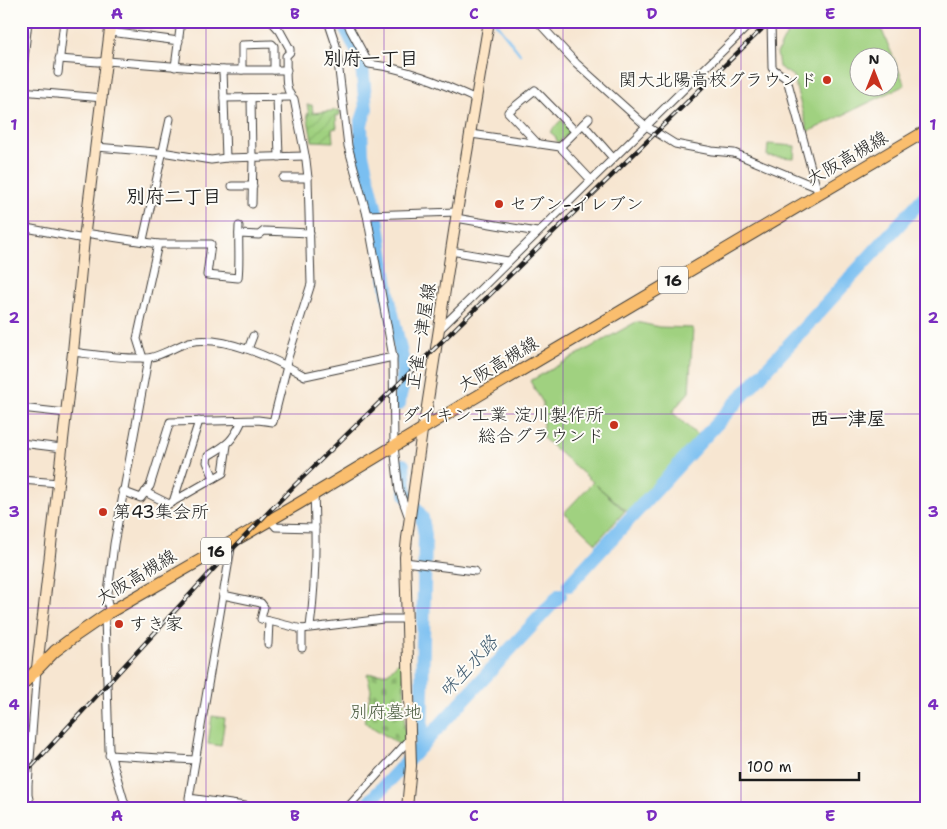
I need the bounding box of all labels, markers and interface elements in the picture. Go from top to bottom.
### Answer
text: A [111,3,123,24]
text: B [290,3,300,24]
text: C [469,3,479,24]
text: D [646,3,658,24]
text: E [825,3,835,24]
district label: 別府一丁目 [323,46,419,71]
north arrow [850,48,900,98]
text: N [868,50,880,68]
place label: 関大北陽高校グラウンド [619,68,817,92]
marker: 関大北陽高校グラウンド [821,74,833,86]
text: 1 [10,114,18,135]
text: 1 [929,114,937,135]
street label: 大阪高槻線 [802,125,892,191]
district label: 別府二丁目 [126,184,222,209]
place label: セブン-イレブン [509,192,644,216]
marker: セブン-イレブン [493,198,505,210]
road number: 16 [658,266,688,294]
street label: 正雀一津屋線 [401,281,441,391]
text: 2 [8,307,20,328]
text: 2 [927,307,939,328]
street label: 大阪高槻線 [453,331,543,397]
place label: ダイキン工業 淀川製作所 総合グラウンド [402,403,604,448]
district label: 西一津屋 [810,406,886,431]
marker: ダイキン工業 淀川製作所 総合グラウンド [608,419,620,431]
place label: 第43集会所 [113,500,209,524]
text: 3 [8,501,20,522]
text: 3 [927,501,939,522]
marker: 第43集会所 [97,506,109,518]
road number: 16 [201,538,231,564]
street label: 大阪高槻線 [91,544,181,610]
place label: すき家 [129,612,183,636]
marker: すき家 [113,618,125,630]
water label: 味生水路 [433,629,504,703]
text: 4 [8,694,20,715]
text: 4 [927,694,939,715]
park label: 別府墓地 [350,700,422,724]
scale bar [740,749,858,781]
text: 100 m [747,757,792,777]
text: A [111,805,123,826]
text: B [290,805,300,826]
text: C [469,805,479,826]
text: D [646,805,658,826]
text: E [825,805,835,826]

